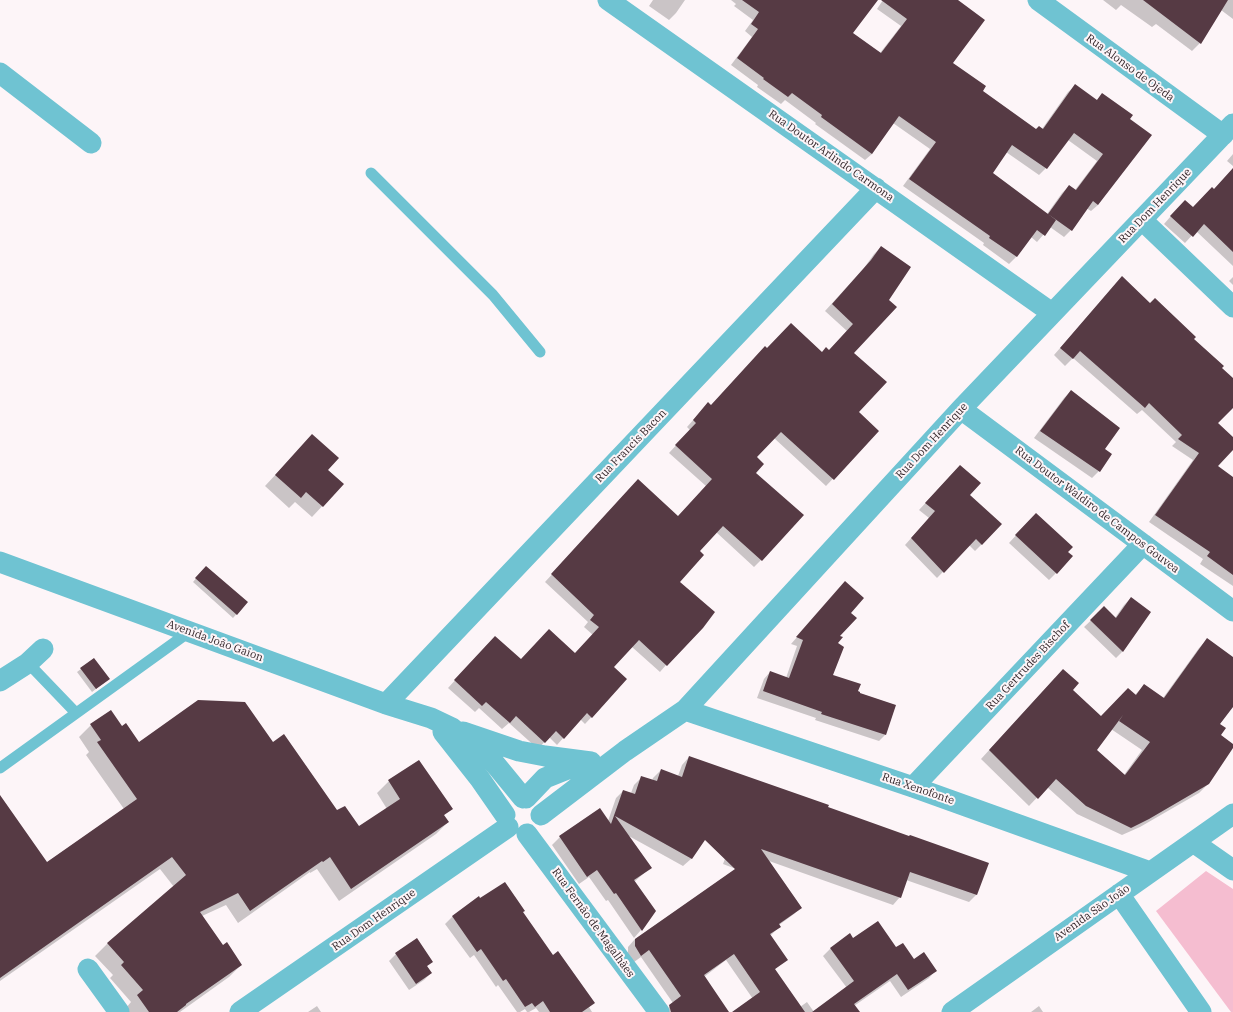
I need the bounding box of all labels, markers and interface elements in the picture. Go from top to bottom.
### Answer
street label: Rua Alonso de Ojeda [1083,32,1177,104]
street label: Rua Doutor Arlindo Carmona [766,107,896,205]
street label: Rua Dom Henrique [1116,166,1194,246]
street label: Rua Dom Henrique [893,400,971,482]
street label: Rua Francis Bacon [593,407,669,485]
street label: Rua Doutor Waldiro de Campos Gouvea [1012,444,1182,576]
street label: Avenida João Gaion [165,617,265,665]
street label: Rua Gertrudes Bischof [983,619,1073,713]
street label: Rua Xenofonte [880,770,956,808]
street label: Rua Fernão de Magalhães [549,866,637,980]
street label: Avenida São João [1052,882,1132,944]
street label: Rua Dom Henrique [330,886,418,954]

